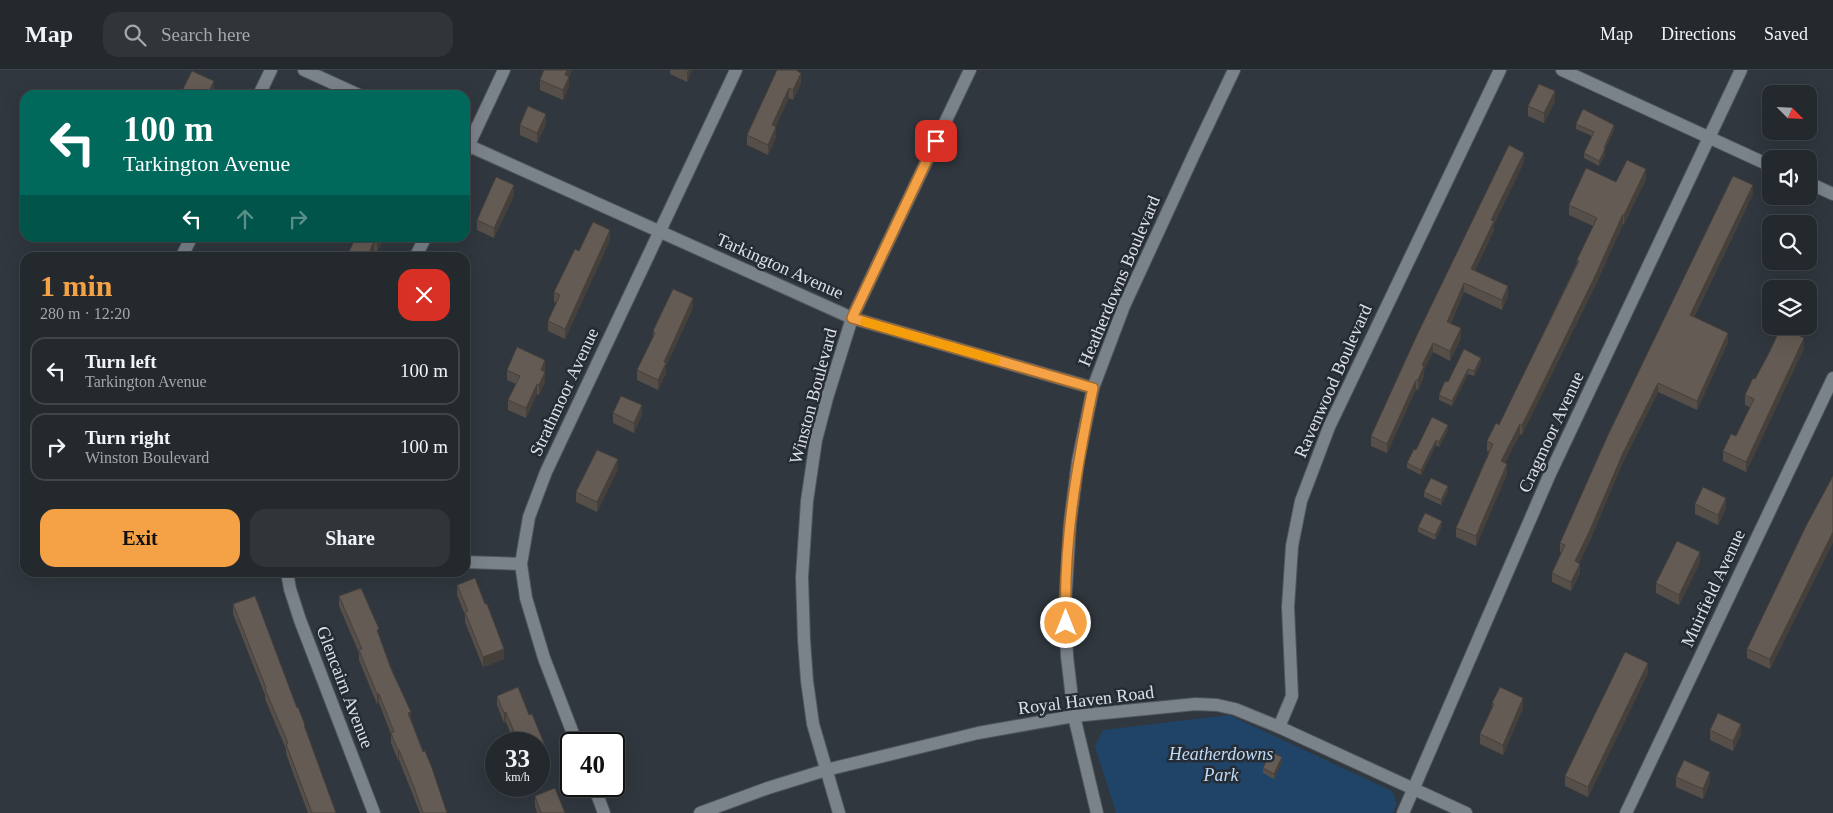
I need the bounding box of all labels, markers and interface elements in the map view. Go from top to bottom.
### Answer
search box [103,12,453,57]
text: Map [25,21,73,47]
icon: search [121,21,149,49]
text: Search here [161,24,250,45]
text: Map [1600,24,1633,44]
text: Directions [1661,24,1736,44]
text: Saved [1764,24,1808,44]
north arrow [1762,85,1818,140]
map controls [1762,85,1817,335]
icon: left [40,110,105,175]
text: 100 m [123,110,213,149]
pin [915,120,957,162]
icon: arrive [922,127,950,155]
button: sound [1762,150,1817,205]
text: Tarkington Avenue [123,151,290,176]
street label: Heatherdowns Boulevard [1074,193,1164,369]
icon: left [178,205,206,233]
icon: ahead [231,205,259,233]
icon: right [284,205,312,233]
button: search [1762,215,1817,270]
street label: Tarkington Avenue [713,229,847,303]
text: 1 min [40,269,113,302]
button: close [398,269,450,321]
button: layers [1762,280,1817,335]
street label: Ravenwood Boulevard [1290,301,1376,461]
text: 280 m · 12:20 [40,305,130,322]
street label: Strathmoor Avenue [526,325,602,459]
street label: Winston Boulevard [785,326,841,466]
text: Turn left [85,351,157,372]
icon: left [42,357,70,385]
text: 100 m [400,360,448,381]
street label: Cragmoor Avenue [1514,368,1588,496]
text: Tarkington Avenue [85,373,207,390]
text: Turn right [85,427,170,448]
icon: right [42,433,70,461]
text: 100 m [400,436,448,457]
text: Winston Boulevard [85,449,209,466]
button: Exit [40,509,240,567]
button: Share [250,509,450,567]
street label: Muirfield Avenue [1677,526,1749,650]
position arrow [1039,596,1091,648]
street label: Glencairn Avenue [313,623,377,751]
street label: Royal Haven Road [1017,682,1155,718]
speed limit sign: 40 [560,732,625,797]
park label: Heatherdowns Park [1168,744,1273,785]
text: 33 [505,745,530,772]
text: km/h [505,770,530,784]

